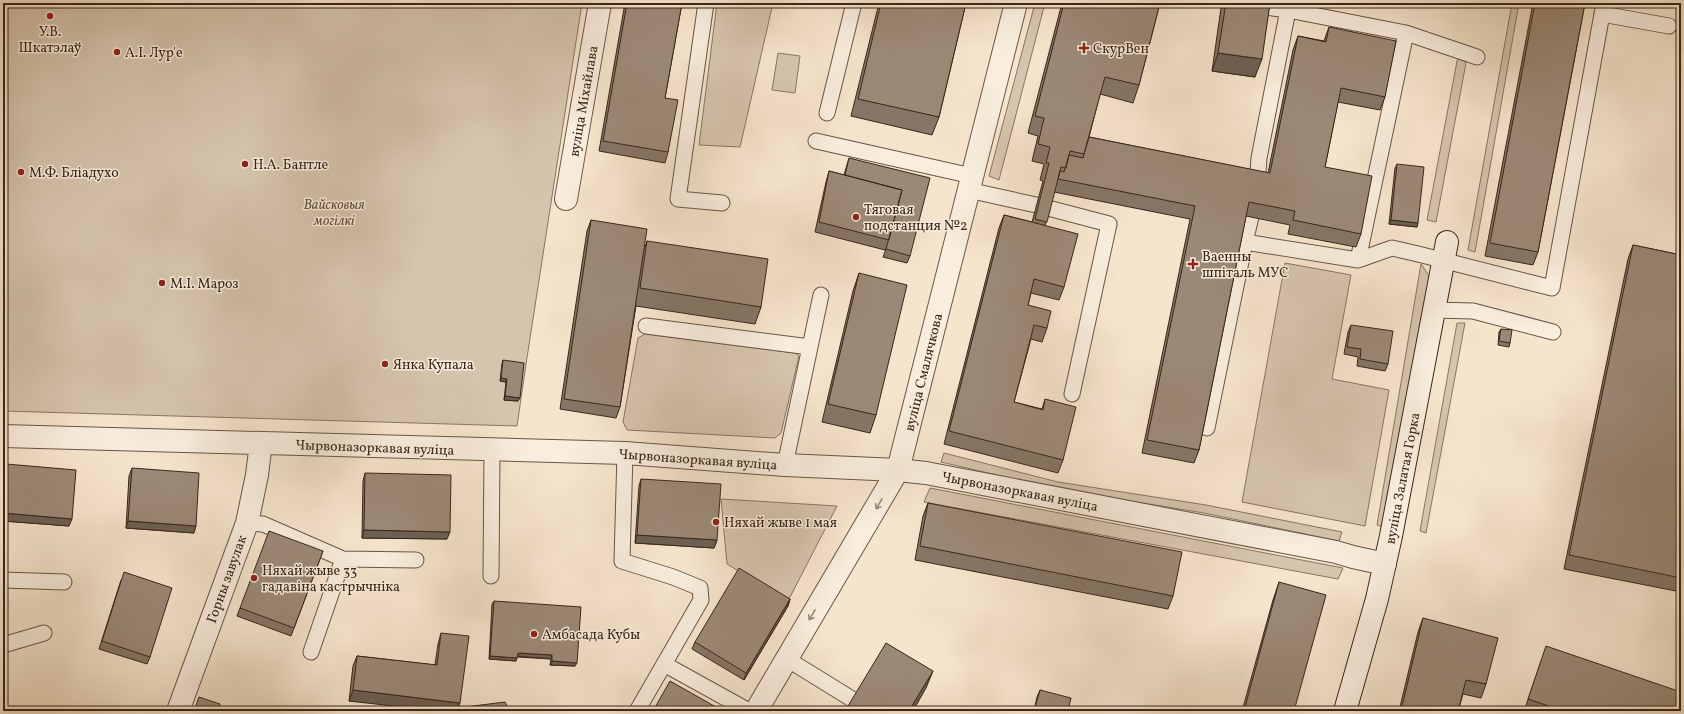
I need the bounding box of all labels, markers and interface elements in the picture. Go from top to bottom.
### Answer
marker: У.В. Шкатэлаў [45,11,55,21]
place label: У.В. Шкатэлаў [19,23,82,58]
place label: СкурВен [1093,40,1149,59]
marker: СкурВен [1078,42,1090,54]
place label: А.І. Лур'е [125,44,183,63]
street label: вуліца Міхайлава [565,44,604,158]
marker: А.І. Лур'е [112,47,122,57]
place label: Н.А. Бантле [253,156,329,175]
marker: Н.А. Бантле [240,159,250,169]
place label: М.Ф. Бліадухо [29,164,119,183]
marker: М.Ф. Бліадухо [16,167,26,177]
park label: Вайсковыя могілкі [303,196,365,231]
place label: Тяговая подстанция №2 [864,201,968,236]
marker: Тяговая подстанция №2 [851,212,861,222]
place label: Ваенны шпіталь МУС [1202,248,1288,283]
marker: Ваенны шпіталь МУС [1187,258,1199,270]
place label: М.І. Мароз [170,275,239,294]
marker: М.І. Мароз [157,278,167,288]
street label: вуліца Смалячкова [901,311,948,433]
place label: Янка Купала [393,356,474,375]
marker: Янка Купала [380,359,390,369]
street label: вуліца Залатая Горка [1381,411,1426,546]
street label: Чырвоназоркавая вуліца [295,436,455,461]
street label: Чырвоназоркавая вуліца [618,445,778,476]
street label: Чырвоназоркавая вуліца [940,468,1100,517]
one-way arrow [874,498,882,510]
place label: Няхай жыве 1 мая [724,514,837,533]
marker: Няхай жыве 1 мая [711,517,721,527]
street label: Горны завулак [203,532,252,626]
place label: Няхай жыве 33 гадавіна кастрычніка [262,562,400,597]
marker: Няхай жыве 33 гадавіна кастрычніка [249,573,259,583]
one-way arrow [808,609,816,621]
place label: Амбасада Кубы [542,626,640,645]
marker: Амбасада Кубы [529,629,539,639]

